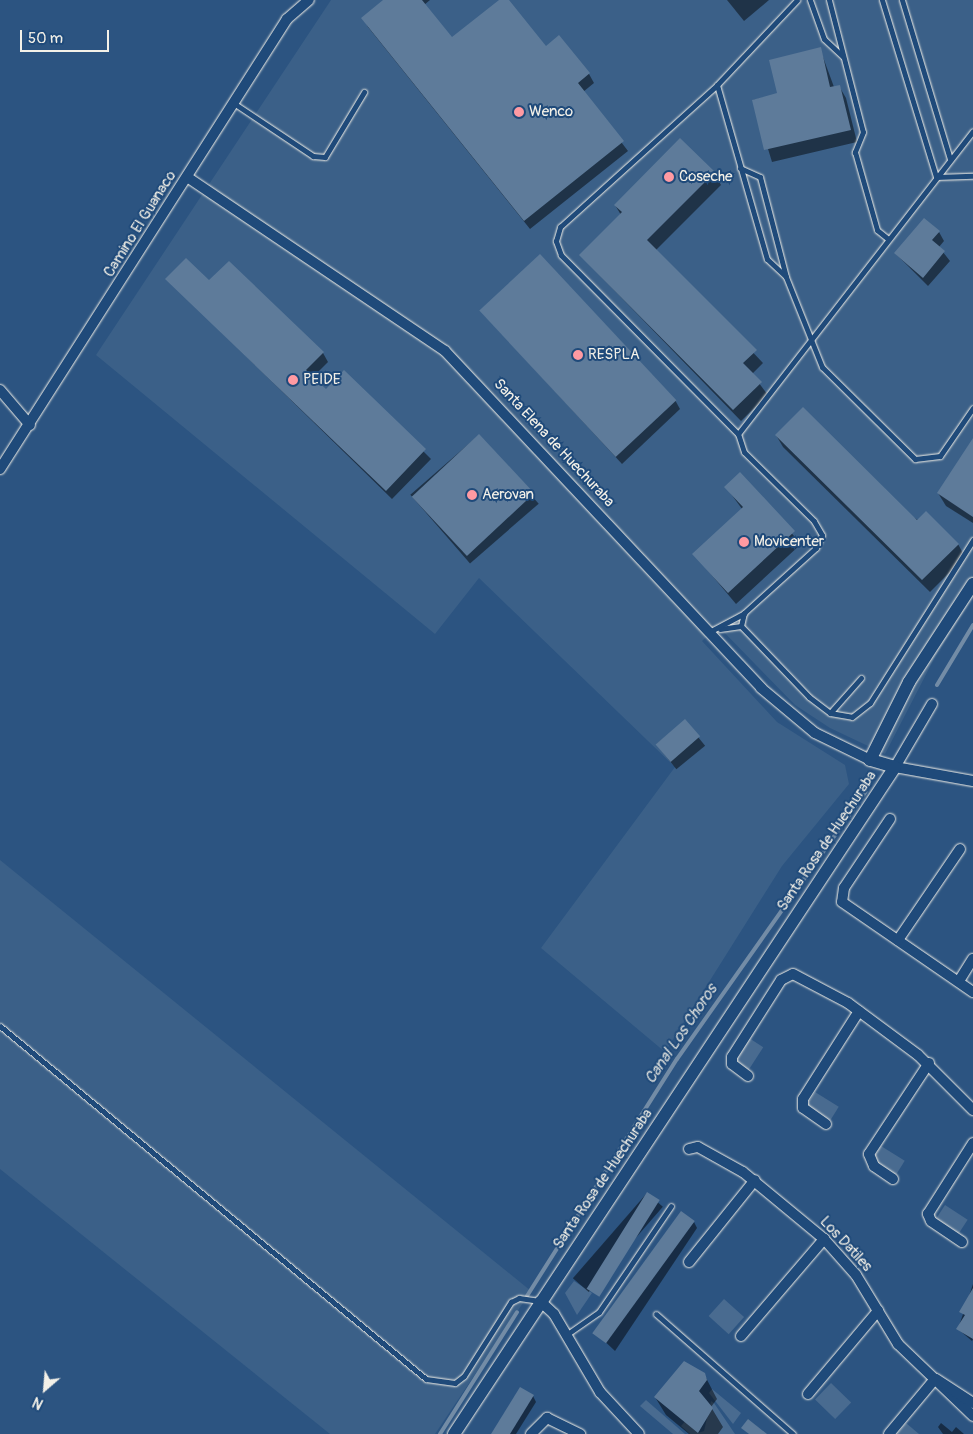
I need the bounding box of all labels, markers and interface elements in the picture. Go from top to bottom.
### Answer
scale bar [22,20,111,52]
text: 50 m [28,29,63,48]
place label: Wenco [529,103,573,121]
marker: Wenco [513,106,525,118]
street label: Camino El Guanaco [100,168,180,280]
place label: Coseche [679,168,732,186]
marker: Coseche [663,171,675,183]
place label: RESPLA [588,346,640,364]
marker: RESPLA [572,349,584,361]
place label: PEIDE [303,371,341,389]
marker: PEIDE [287,374,299,386]
street label: Santa Elena de Huechuraba [490,375,618,511]
place label: Aerovan [482,486,534,504]
marker: Aerovan [466,489,478,501]
place label: Movicenter [754,533,824,551]
marker: Movicenter [738,536,750,548]
street label: Santa Rosa de Huechuraba [773,768,881,914]
water label: Canal Los Choros [641,981,721,1087]
street label: Santa Rosa de Huechuraba [549,1106,657,1252]
street label: Los Datiles [816,1213,876,1275]
north arrow [20,1364,70,1414]
text: N [30,1393,46,1413]

